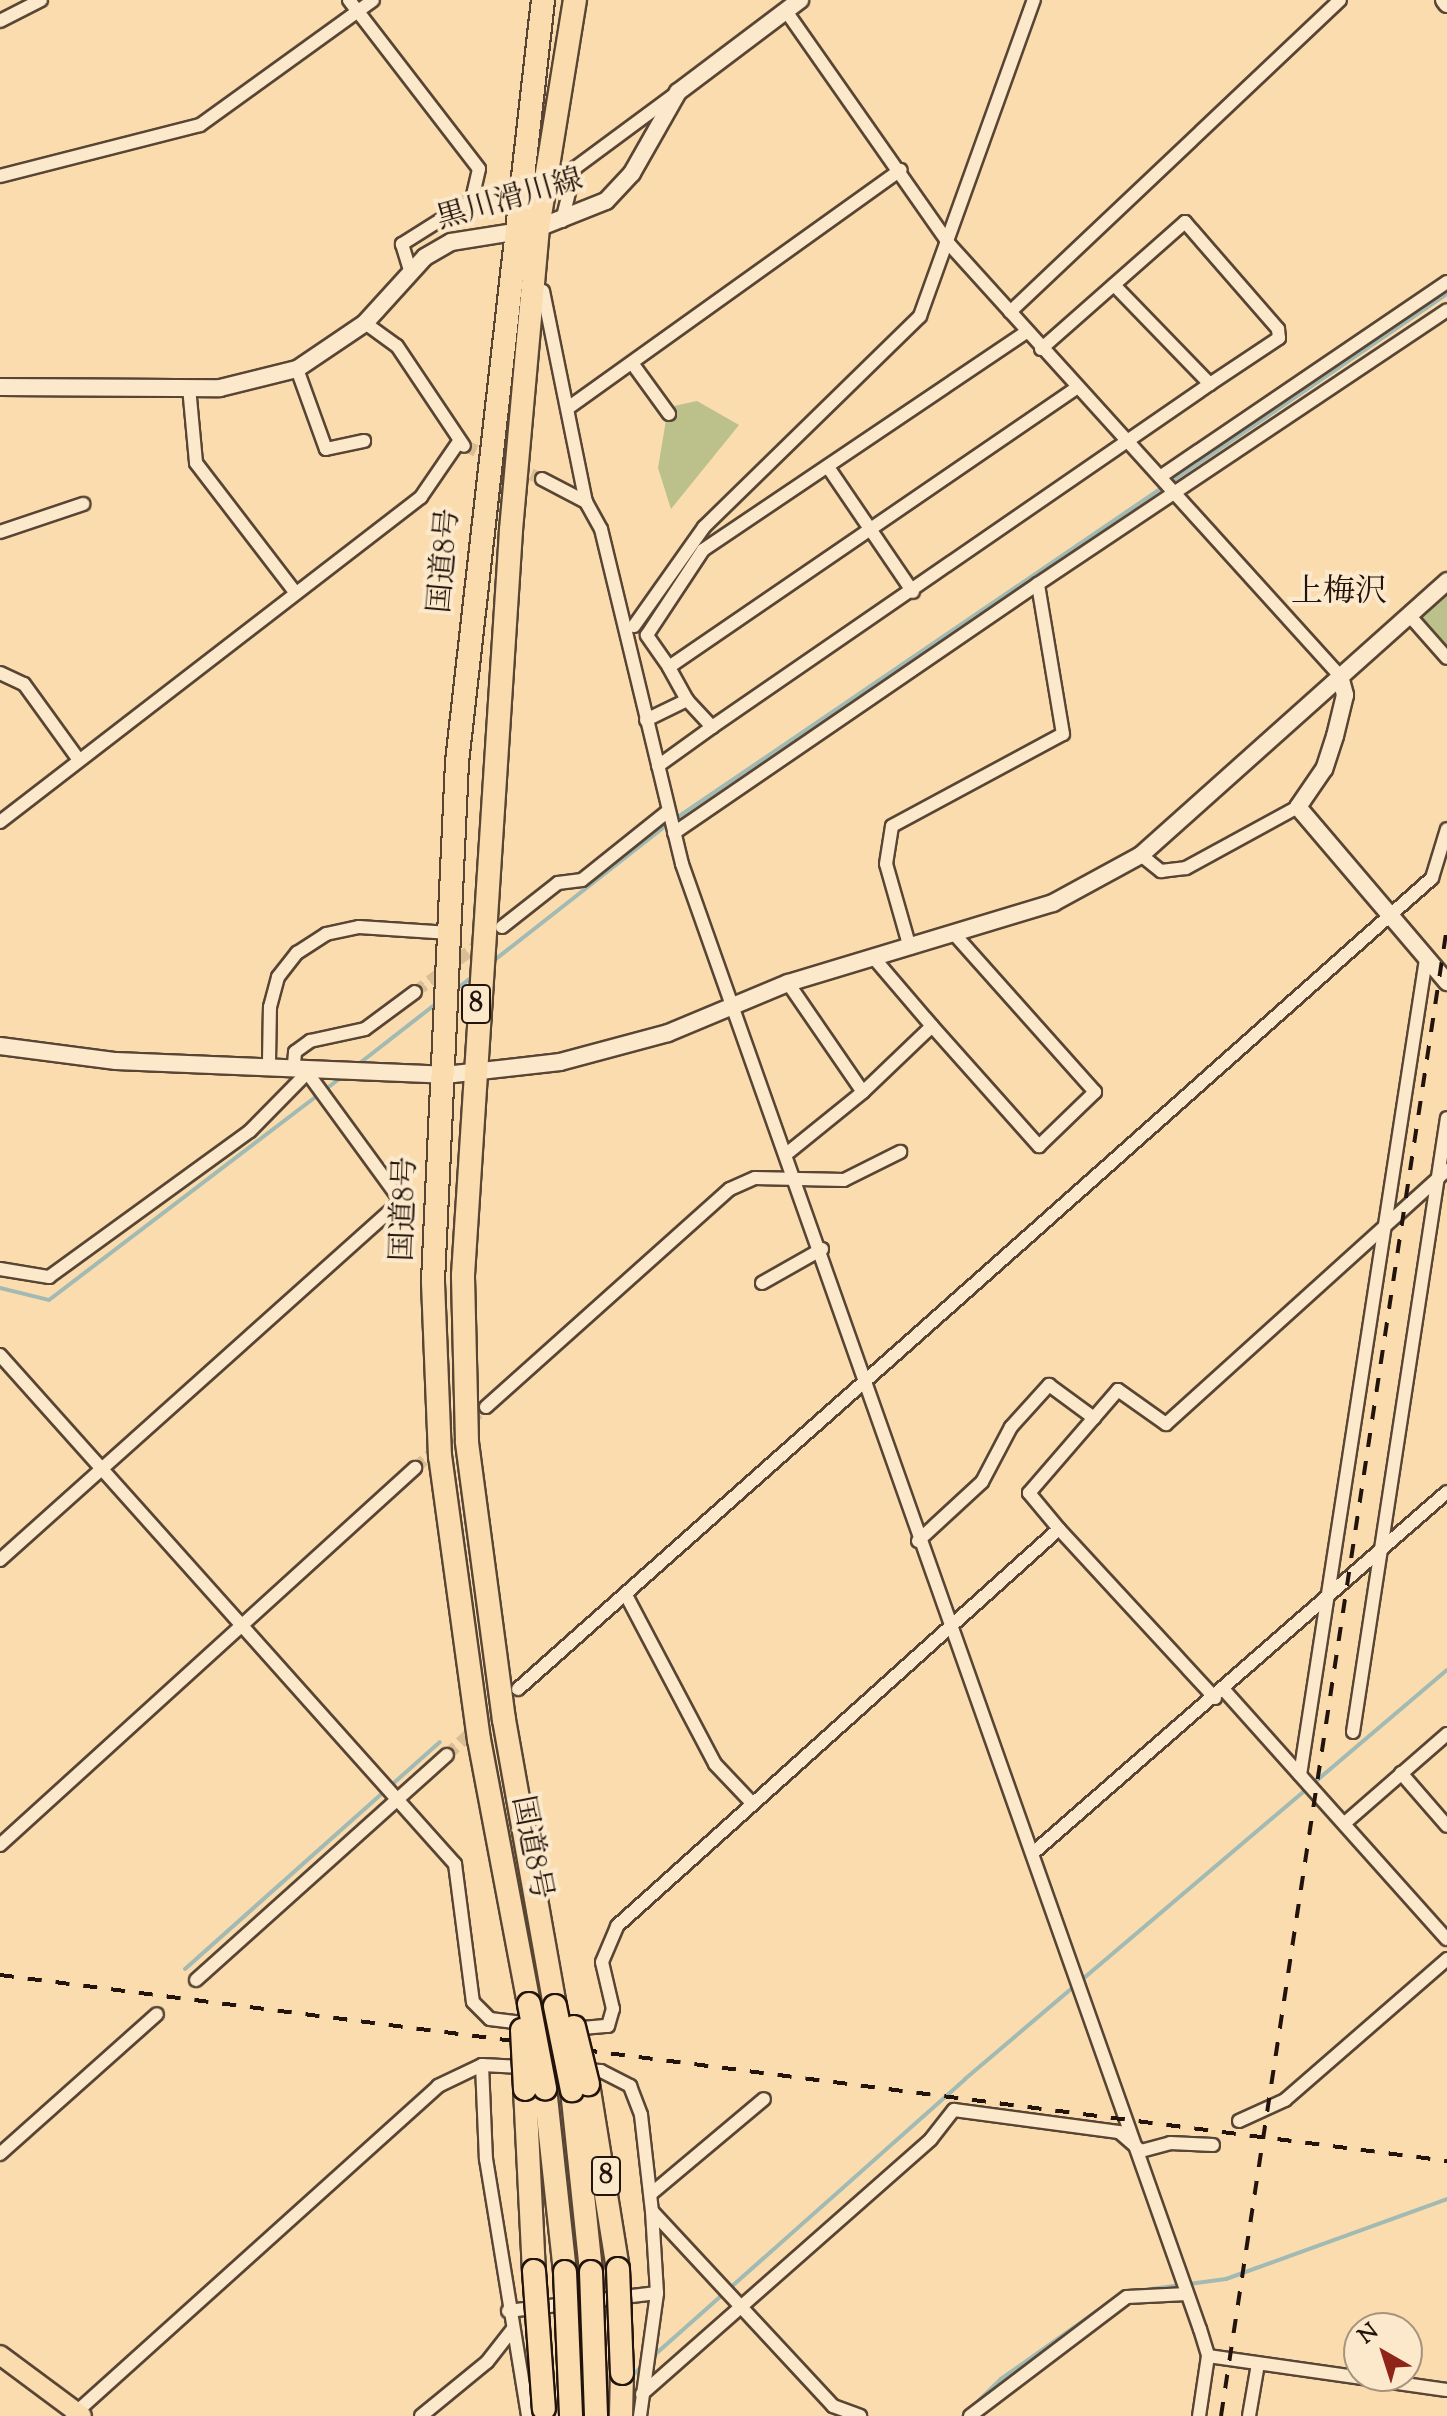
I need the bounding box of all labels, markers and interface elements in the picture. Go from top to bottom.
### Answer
street label: 黒川滑川線 [433,163,587,239]
street label: 国道8号 [423,507,469,615]
district label: 上梅沢 [1291,574,1387,612]
road number: 8 [460,980,492,1028]
street label: 国道8号 [386,1156,426,1262]
street label: 国道8号 [502,1793,558,1903]
road number: 8 [590,2152,622,2200]
north arrow [1343,2312,1423,2392]
text: N [1352,2317,1386,2353]

